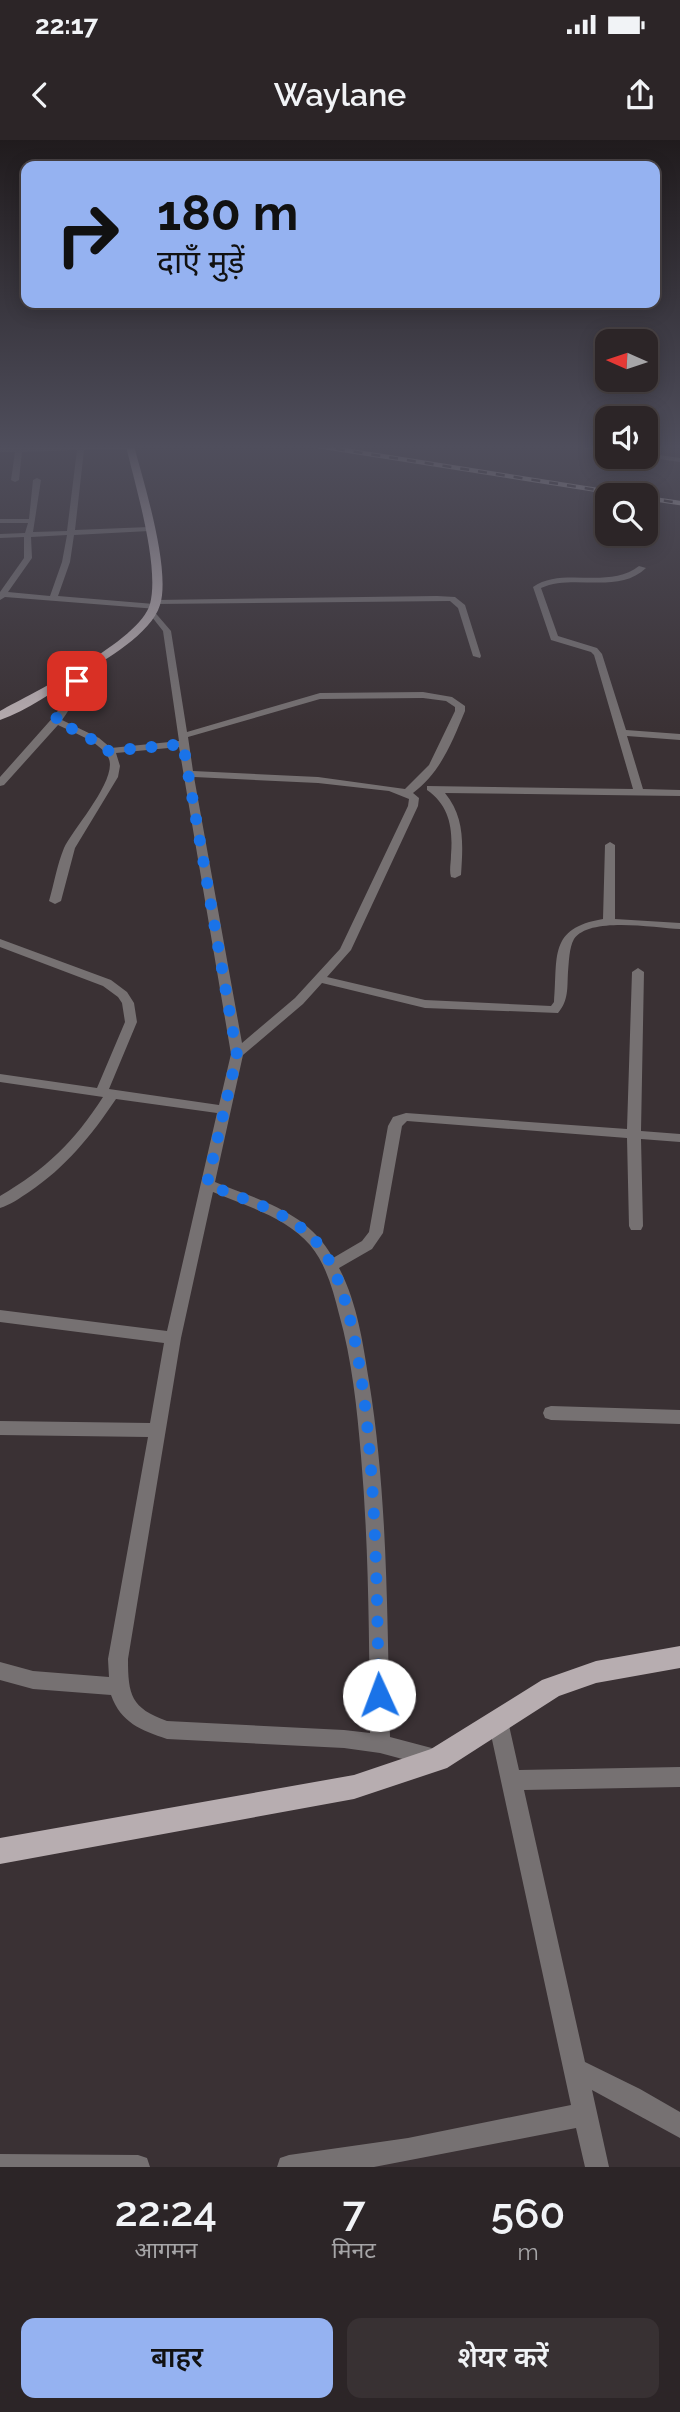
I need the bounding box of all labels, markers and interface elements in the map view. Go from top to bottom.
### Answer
text: 22:17 [35,10,98,40]
icon: back [21,76,59,114]
text: Waylane [274,76,406,113]
icon: share [621,76,659,114]
text: 180 m [157,184,298,241]
icon: right [42,189,133,280]
text: दाएँ मुड़ें [157,243,244,280]
north arrow [595,329,658,392]
map controls [595,329,658,546]
button: sound [595,406,658,469]
button: search [595,483,658,546]
pin [47,651,107,711]
icon: arrive [58,662,96,700]
position arrow [342,1658,416,1732]
text: 22:24 [115,2187,217,2236]
text: 7 [342,2187,365,2236]
text: 560 [491,2189,565,2238]
text: आगमन [134,2236,197,2263]
text: मिनट [332,2236,376,2263]
text: m [517,2238,539,2265]
button: बाहर [21,2318,333,2398]
button: शेयर करें [347,2318,659,2398]

